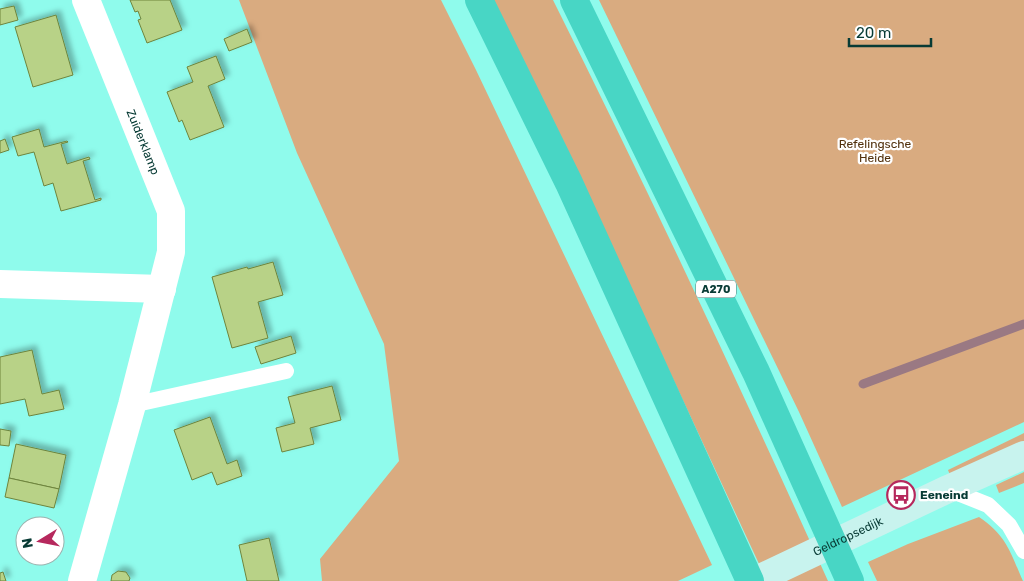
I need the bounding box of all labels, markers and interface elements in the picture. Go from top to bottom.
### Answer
scale bar [849,15,932,47]
text: 20 m [856,24,891,42]
street label: Zuiderklamp [124,107,162,177]
park label: Refelingsche Heide [839,137,912,165]
road number: A270 [696,280,736,298]
bus stop icon: Eeneind [886,480,916,510]
place label: Eeneind [920,488,968,502]
street label: Geldropsedijk [811,514,886,559]
north arrow [15,516,65,566]
text: N [18,537,37,550]

